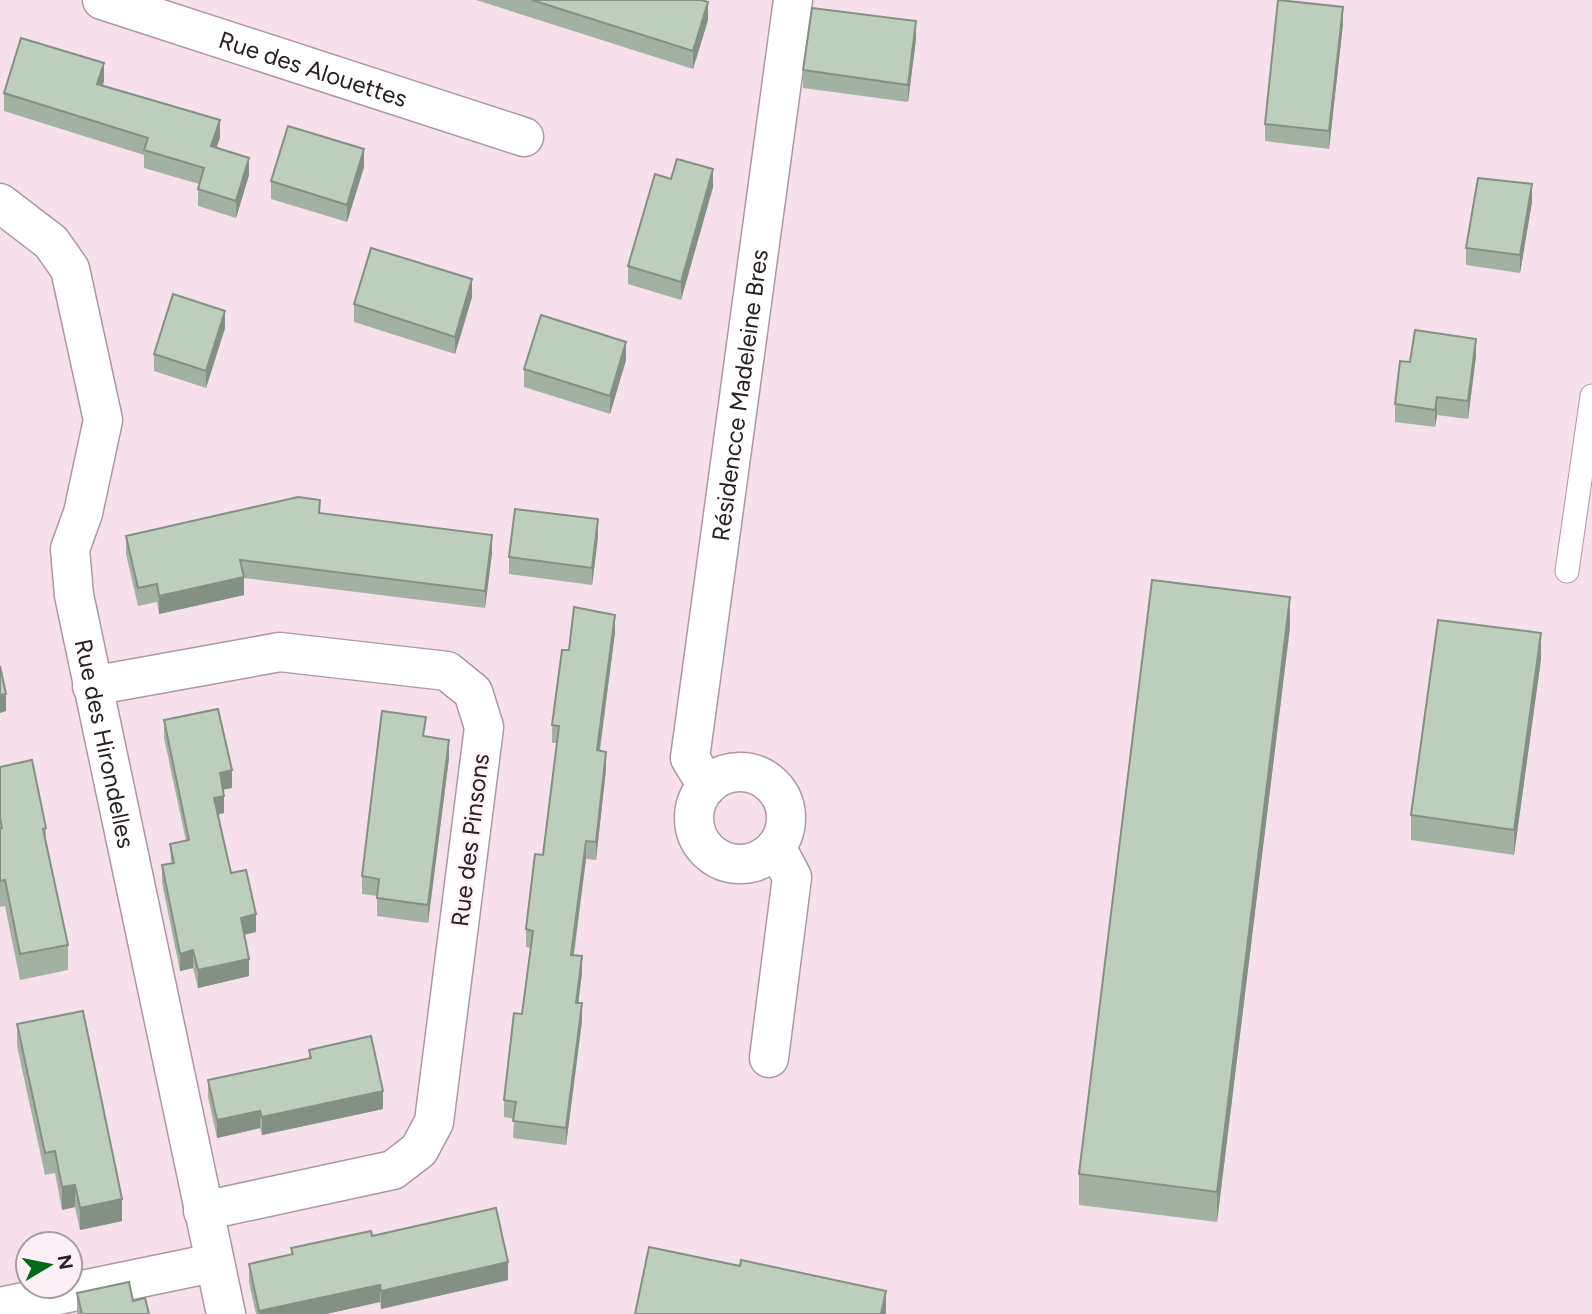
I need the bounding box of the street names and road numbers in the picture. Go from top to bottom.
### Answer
street label: Rue des Alouettes [215,24,411,113]
street label: Résidencce Madeleine Bres [705,248,773,543]
street label: Rue des Hirondelles [69,636,142,851]
street label: Rue des Pinsons [445,752,495,928]

